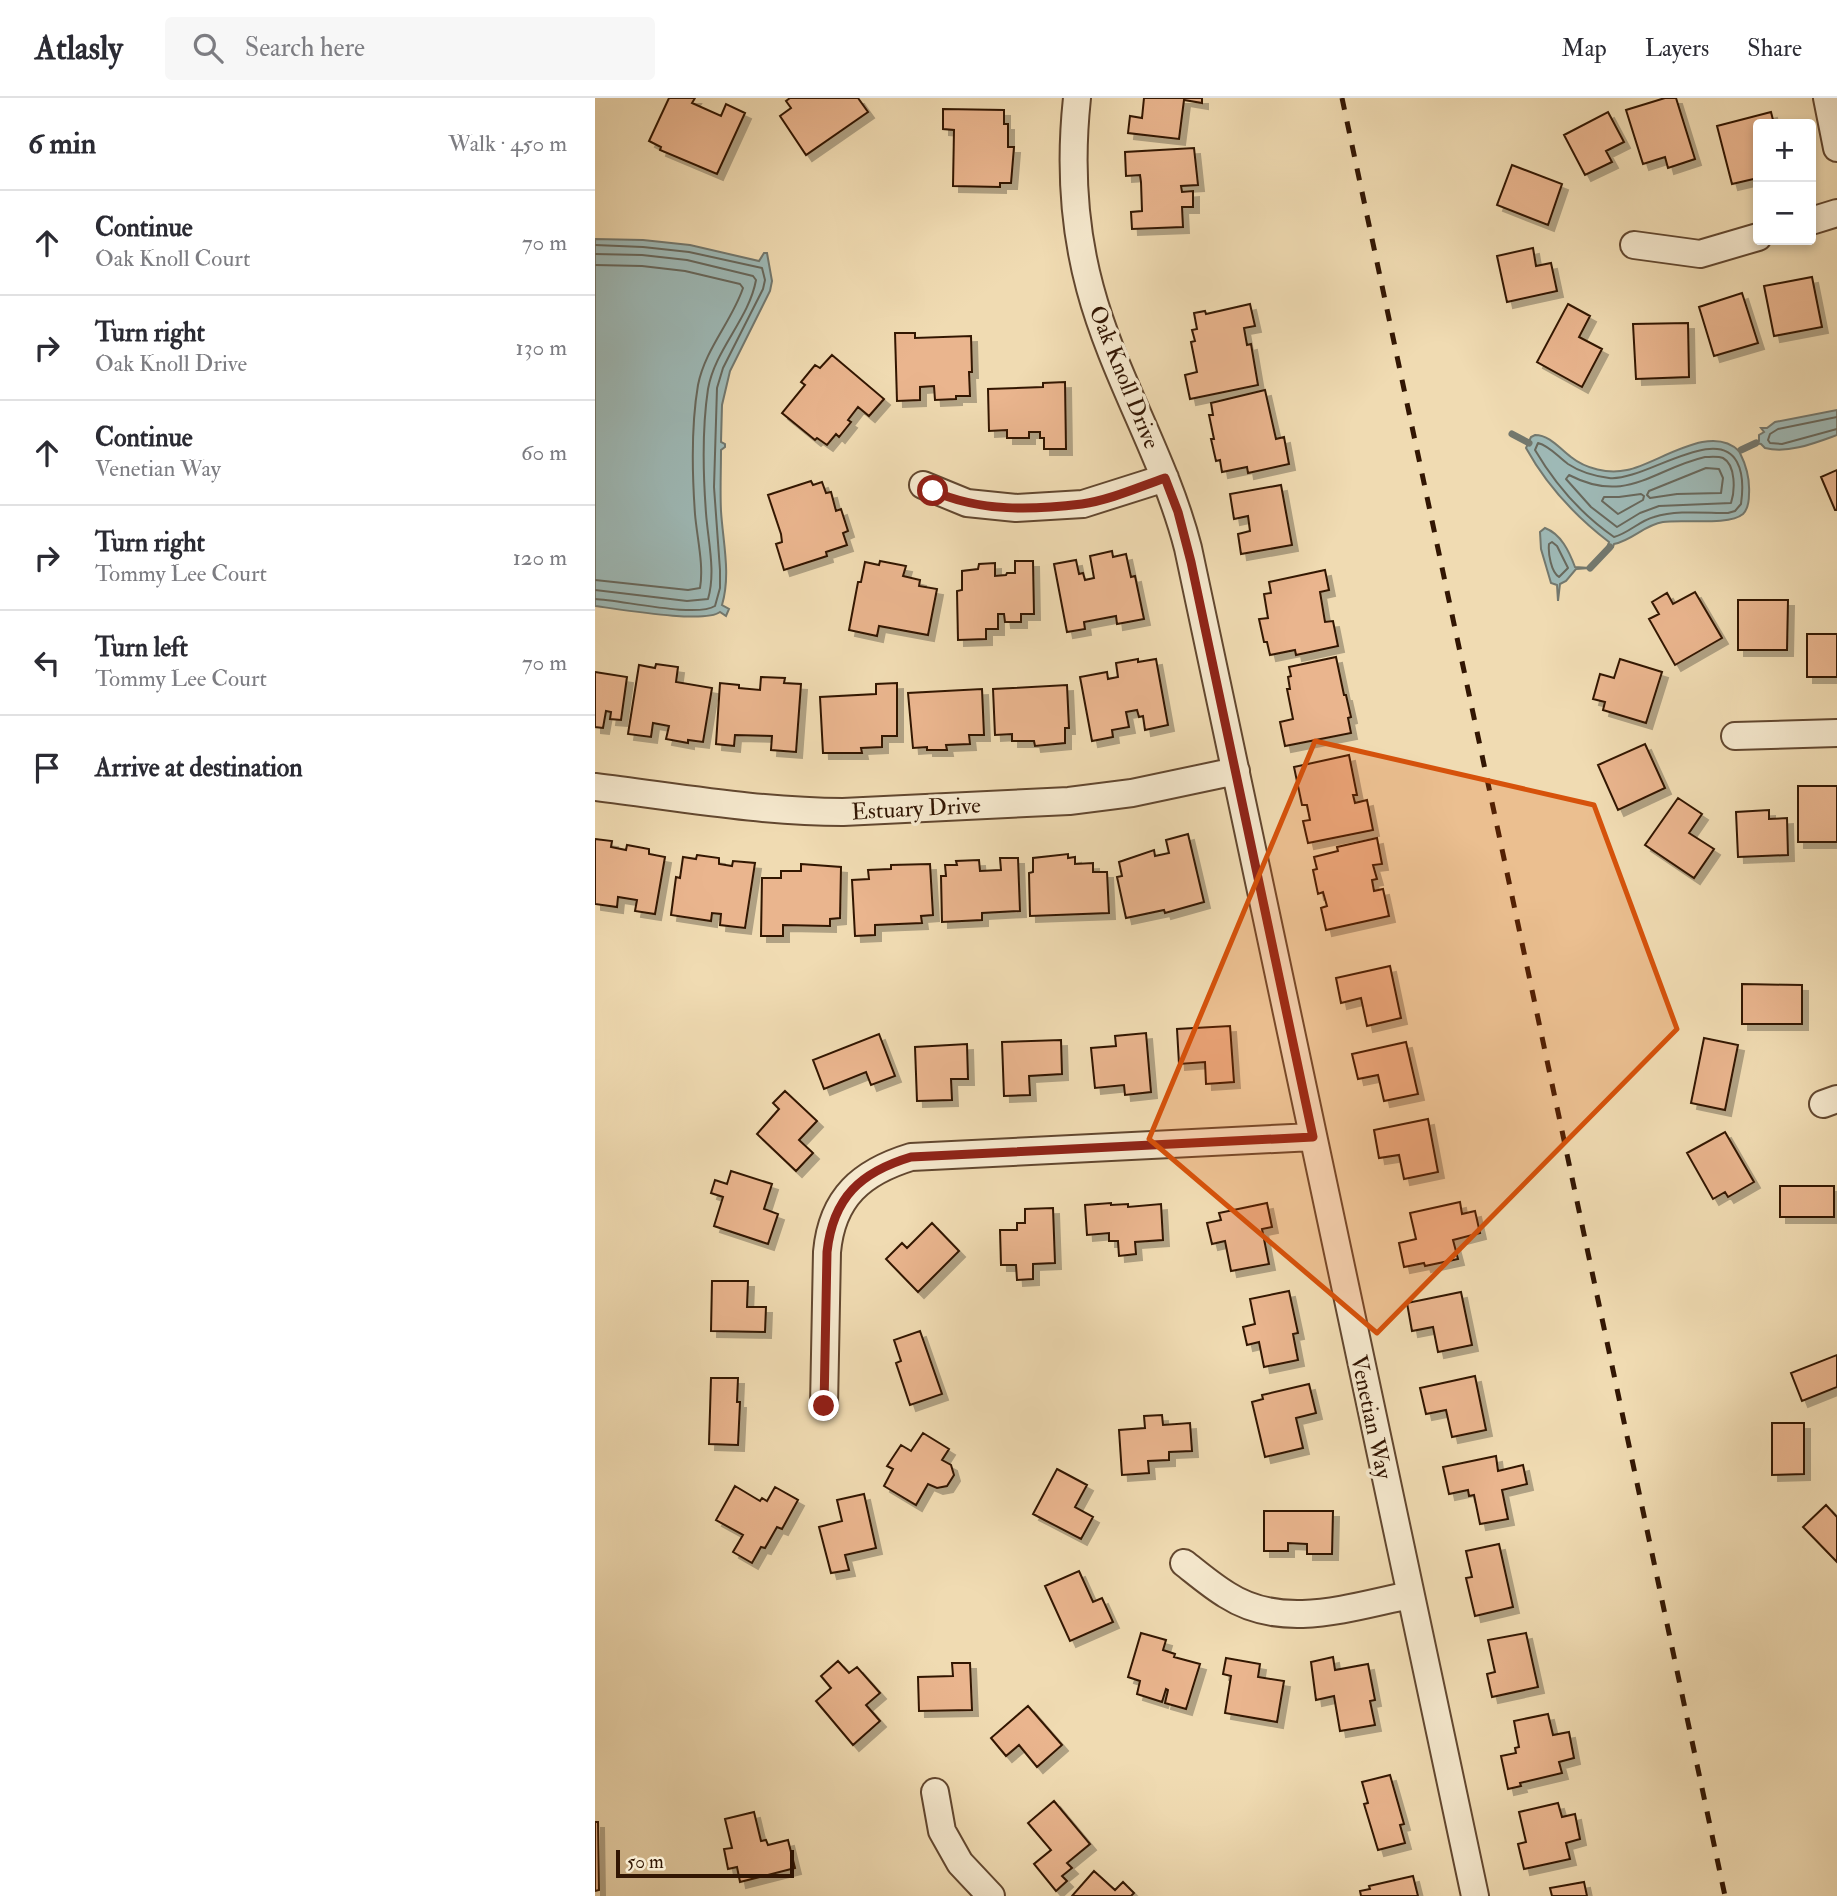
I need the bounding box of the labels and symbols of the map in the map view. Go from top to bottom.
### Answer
street label: Oak Knoll Drive [1083,301,1167,454]
route start [917,475,948,506]
street label: Estuary Drive [851,791,982,826]
street label: Venetian Way [1344,1353,1399,1483]
route end [808,1390,839,1421]
scale bar [616,1847,795,1879]

